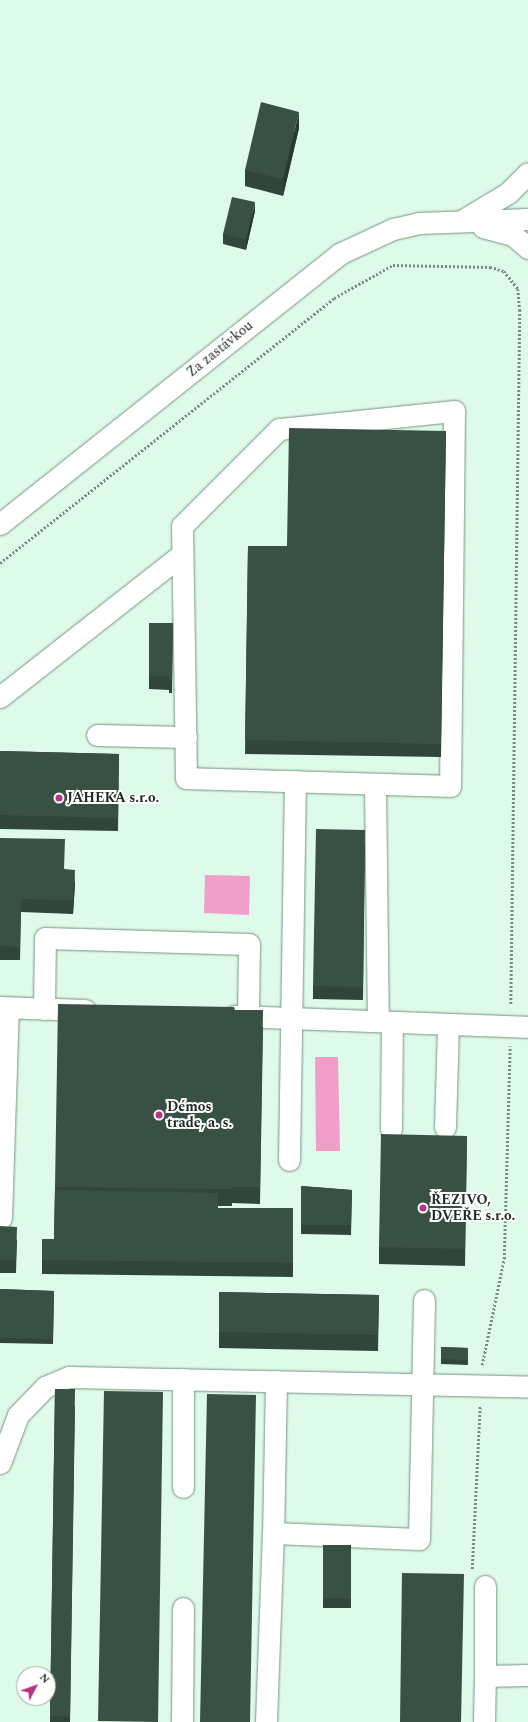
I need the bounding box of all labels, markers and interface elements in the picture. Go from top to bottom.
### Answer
street label: Za zastávkou [183,317,257,381]
place label: JAHEKA s.r.o. [67,790,159,806]
marker: JAHEKA s.r.o. [54,793,64,803]
place label: Démos trade, a. s. [167,1099,232,1132]
marker: Démos trade, a. s. [154,1110,164,1120]
place label: ŘEZIVO, DVEŘE s.r.o. [431,1192,515,1224]
marker: ŘEZIVO, DVEŘE s.r.o. [418,1203,428,1213]
north arrow [16,1666,56,1706]
text: N [35,1669,54,1687]

